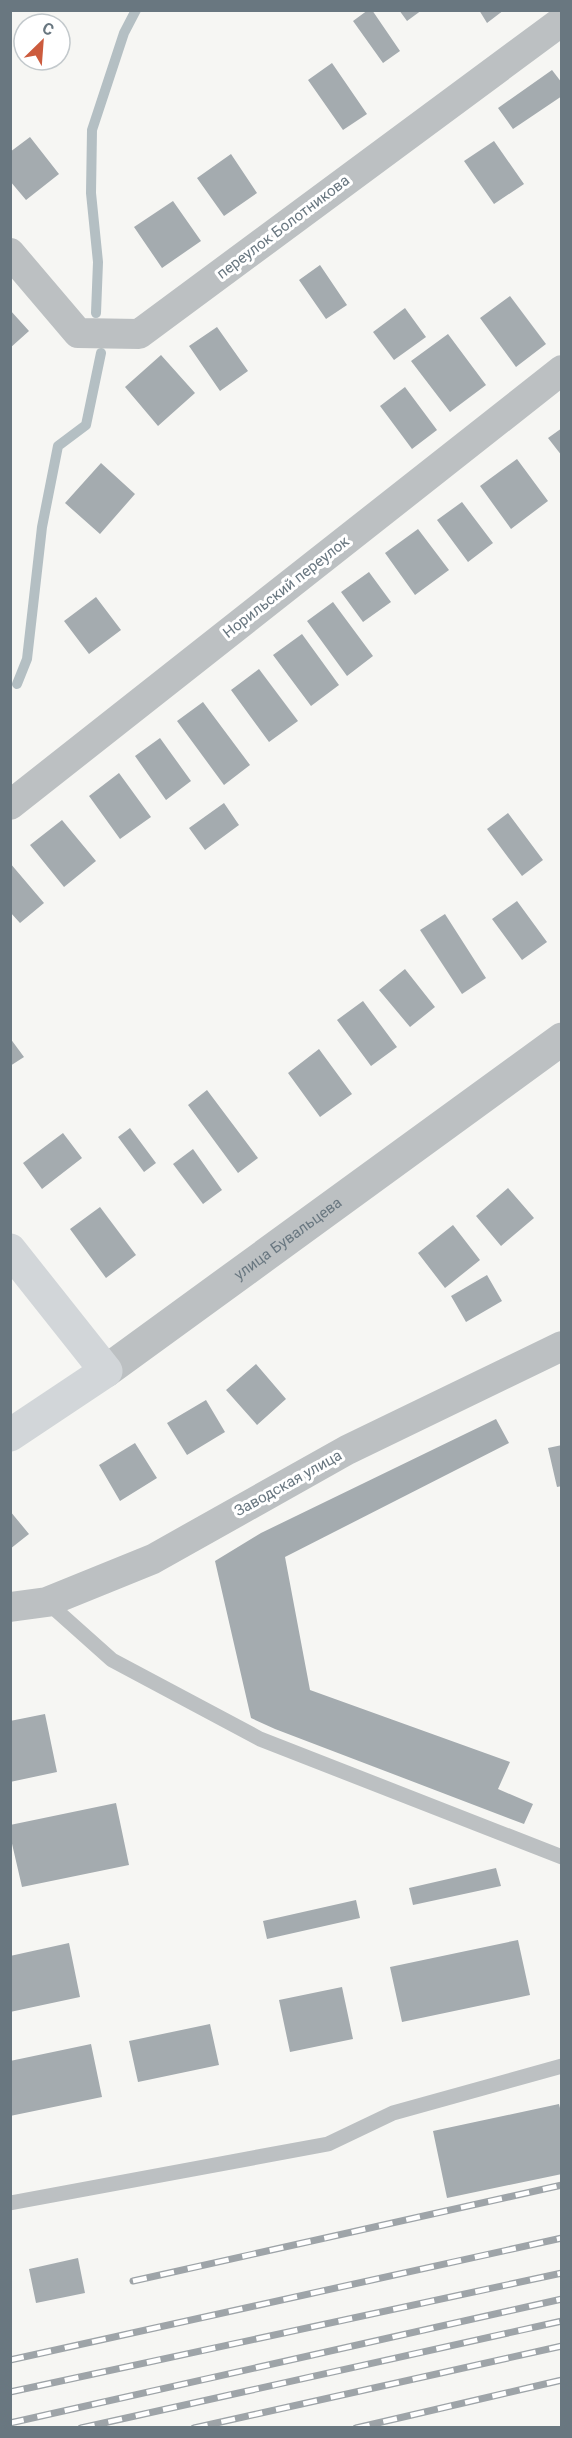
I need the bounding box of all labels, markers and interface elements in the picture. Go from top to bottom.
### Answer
north arrow [12,12,72,72]
text: С [39,18,57,40]
street label: переулок Болотникова [213,171,353,283]
street label: Норильский переулок [219,532,353,642]
street label: улица Бувальцева [231,1193,345,1284]
street label: Заводская улица [231,1446,345,1520]

